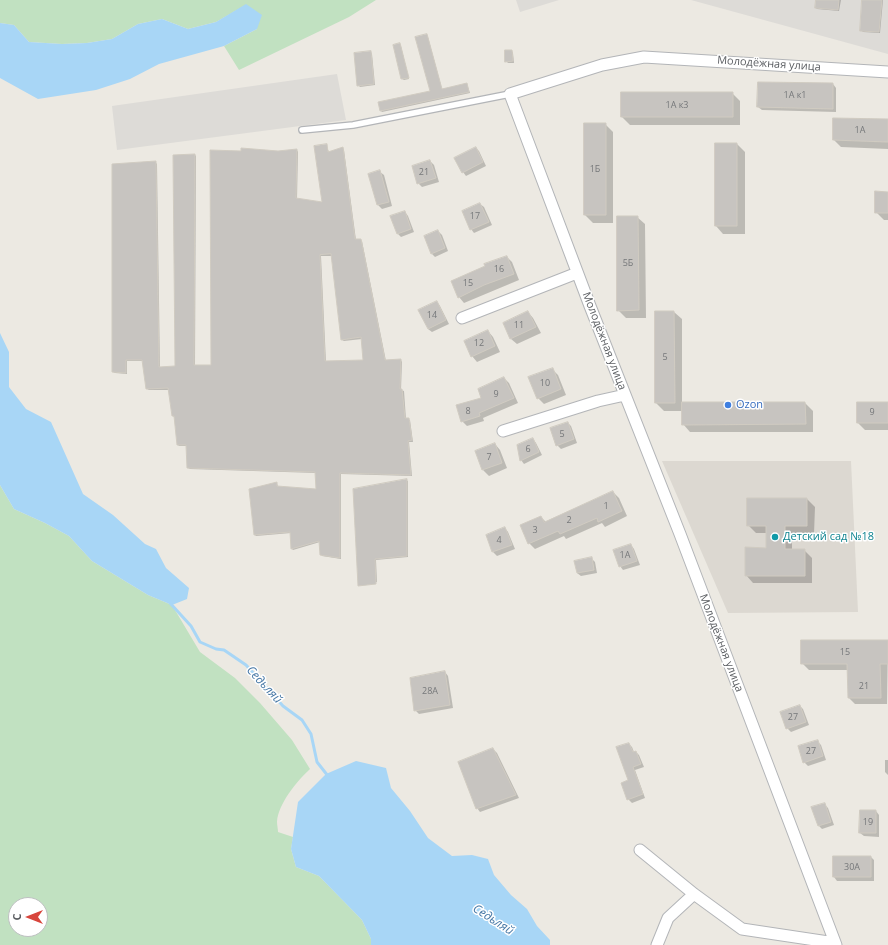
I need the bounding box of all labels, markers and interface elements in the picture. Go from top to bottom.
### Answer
street label: Молодёжная улица [717,54,821,74]
house number: 1А к1 [784,90,806,100]
house number: 1А к3 [666,100,688,110]
house number: 1А [855,125,865,135]
house number: 1Б [590,164,600,174]
house number: 21 [419,167,429,177]
house number: 17 [470,211,480,221]
house number: 5Б [623,258,633,268]
house number: 16 [494,264,504,274]
house number: 15 [463,278,473,288]
street label: Молодёжная улица [579,290,629,392]
house number: 14 [427,310,437,320]
house number: 11 [514,320,524,330]
house number: 12 [474,338,484,348]
house number: 5 [662,352,668,362]
house number: 10 [540,378,550,388]
house number: 9 [493,389,499,399]
place label: Ozon [736,398,763,412]
marker: Ozon [723,400,733,410]
house number: 8 [465,406,471,416]
house number: 9 [869,407,875,417]
house number: 5 [559,429,565,439]
house number: 6 [525,444,531,454]
house number: 7 [486,452,492,462]
house number: 1 [603,501,609,511]
house number: 2 [566,515,572,525]
house number: 3 [532,525,538,535]
place label: Детский сад №18 [783,530,874,544]
marker: Детский сад №18 [770,532,780,542]
house number: 4 [496,535,502,545]
house number: 1А [620,550,630,560]
street label: Молодёжная улица [696,592,746,694]
house number: 15 [840,647,850,657]
water label: Седьляй [243,663,285,707]
house number: 21 [859,681,869,691]
house number: 28А [422,686,438,696]
house number: 27 [788,712,798,722]
house number: 27 [806,746,816,756]
house number: 19 [863,817,873,827]
house number: 30А [844,862,860,872]
north arrow [8,897,48,937]
water label: Седьляй [470,902,516,938]
text: С [9,914,24,921]

